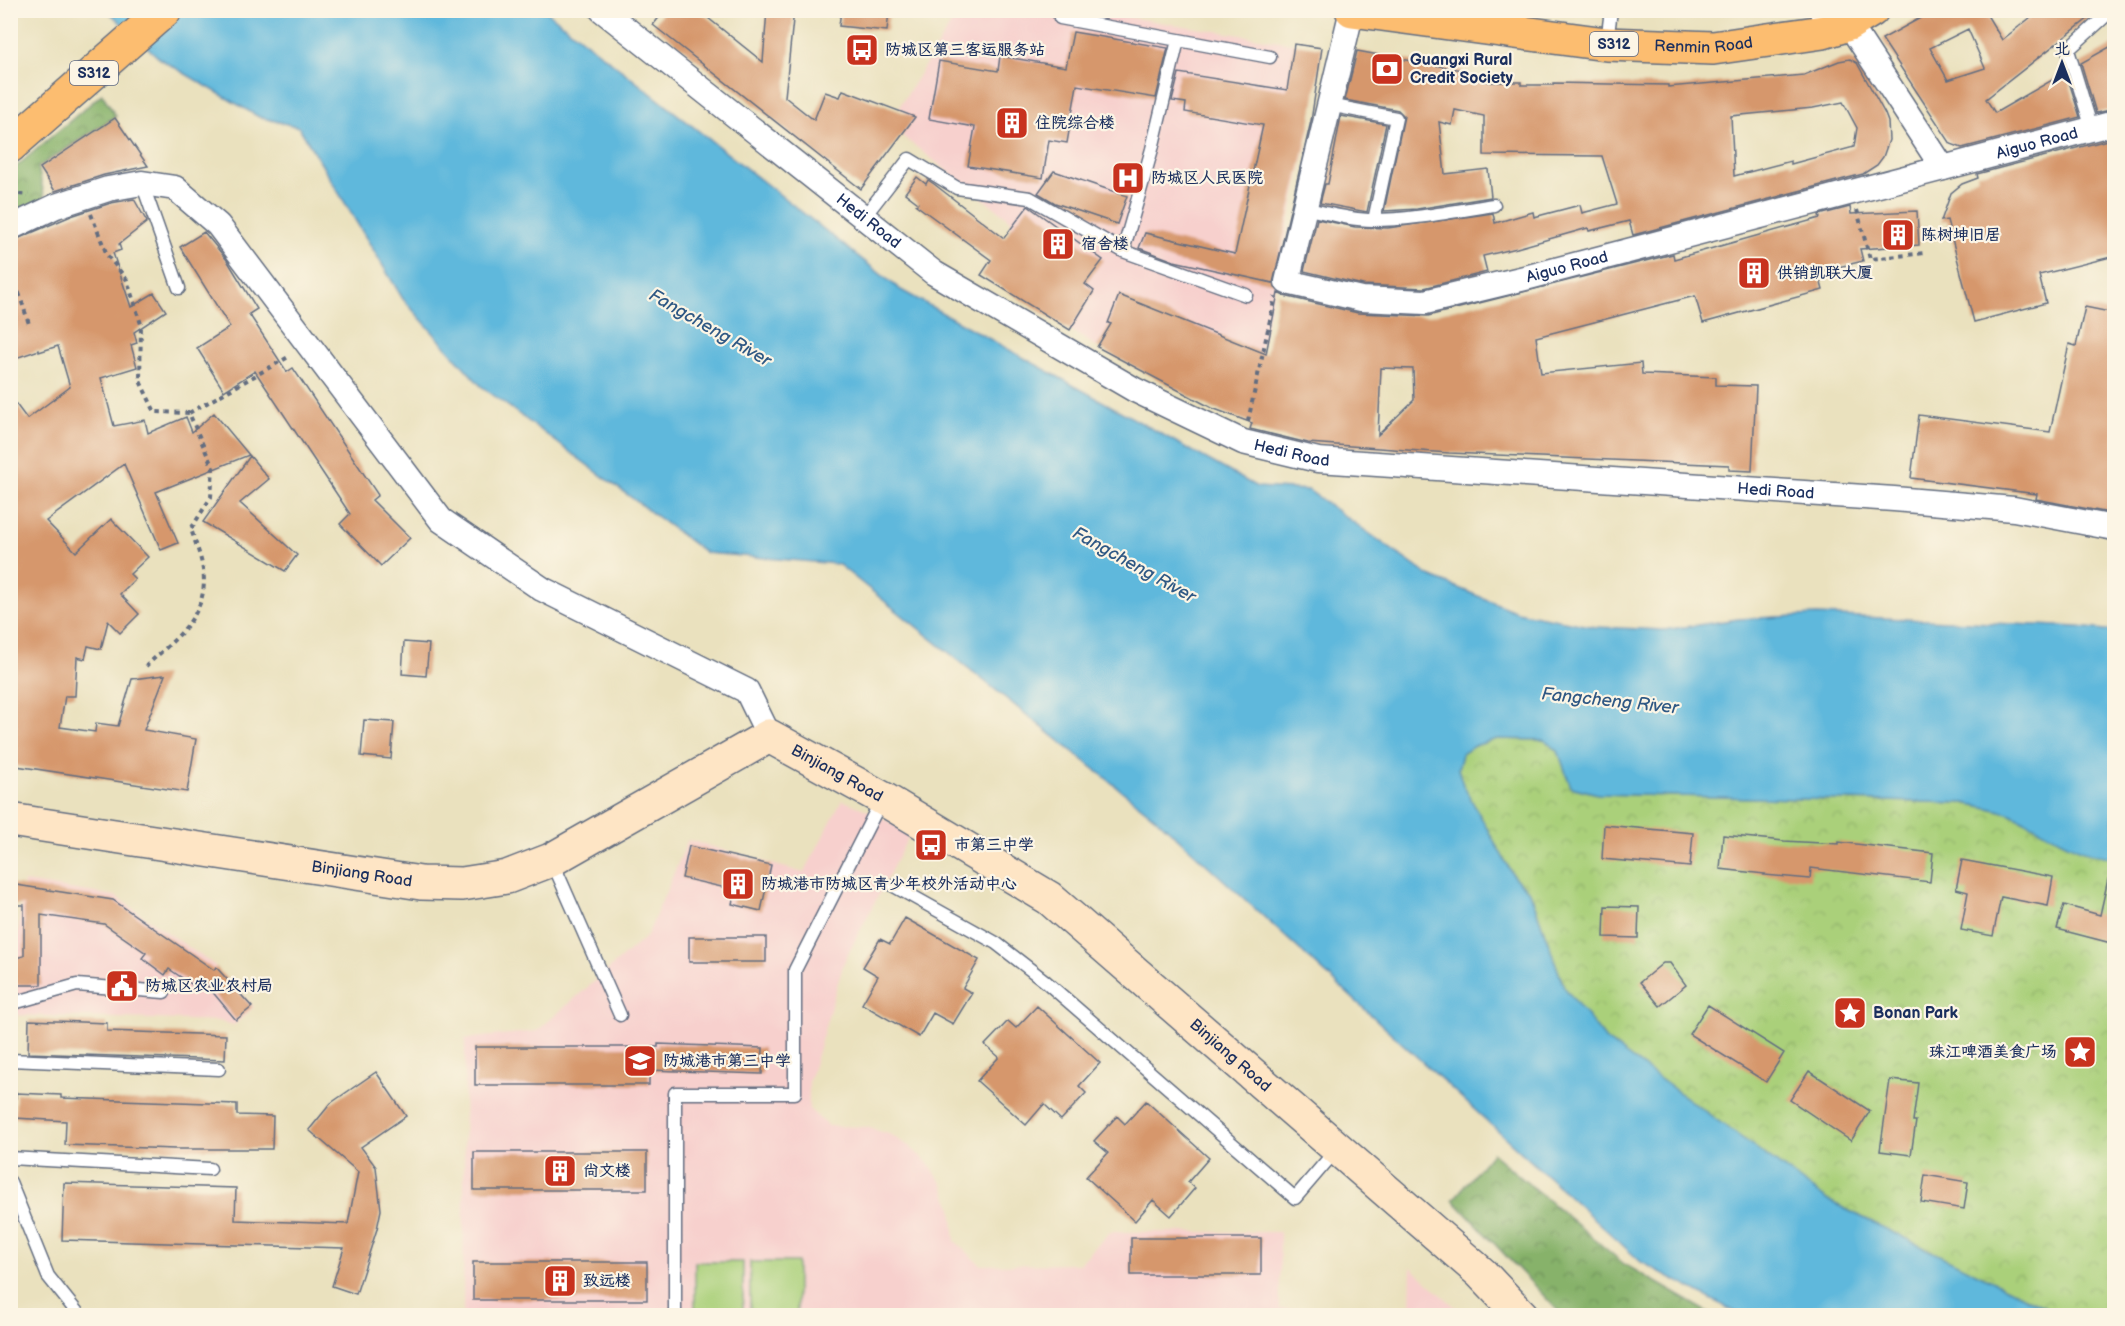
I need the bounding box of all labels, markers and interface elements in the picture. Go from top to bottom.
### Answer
bus stop icon: 防城区第三客运服务站 [844,32,880,68]
road number: S312 [1590,32,1638,56]
street label: Renmin Road [1654,33,1754,58]
north arrow [2032,33,2092,93]
text: 北 [2054,40,2070,59]
place label: 防城区第三客运服务站 [885,41,1045,60]
bank icon: Guangxi Rural Credit Society [1369,51,1405,87]
place label: Guangxi Rural Credit Society [1410,51,1514,88]
road number: S312 [70,61,118,85]
building icon: 住院综合楼 [994,105,1030,141]
place label: 住院综合楼 [1035,114,1115,133]
street label: Aiguo Road [1994,123,2080,163]
hospital icon: 防城区人民医院 [1110,160,1146,196]
place label: 防城区人民医院 [1151,169,1263,188]
street label: Hedi Road [832,190,905,253]
building icon: 陈树坤旧居 [1880,217,1916,253]
building icon: 宿舍楼 [1040,226,1076,262]
place label: 陈树坤旧居 [1921,226,2001,245]
place label: 宿舍楼 [1081,235,1129,254]
street label: Aiguo Road [1524,247,1610,287]
building icon: 供销凯联大厦 [1736,255,1772,291]
place label: 供销凯联大厦 [1777,264,1873,283]
water label: Fangcheng River [645,285,776,372]
street label: Hedi Road [1252,435,1330,470]
street label: Hedi Road [1737,479,1815,503]
water label: Fangcheng River [1069,523,1200,608]
water label: Fangcheng River [1541,683,1681,719]
street label: Binjiang Road [788,741,886,806]
bus stop icon: 巿第三中学 [913,827,949,863]
place label: 巿第三中学 [954,836,1034,855]
street label: Binjiang Road [310,857,414,891]
building icon: 防城港市防城区青少年校外活动中心 [720,866,756,902]
place label: 防城港市防城区青少年校外活动中心 [761,875,1017,894]
public building icon: 防城区农业农村局 [104,968,140,1004]
place label: 防城区农业农村局 [145,977,273,996]
place icon: Bonan Park [1832,995,1868,1031]
place label: Bonan Park [1873,1004,1959,1023]
street label: Binjiang Road [1186,1015,1275,1096]
place icon: 珠江啤酒美食广场 [2062,1034,2098,1070]
school or university icon: 防城港市第三中学 [622,1043,658,1079]
place label: 珠江啤酒美食广场 [1929,1043,2057,1062]
place label: 防城港市第三中学 [663,1052,791,1071]
building icon: 尚文楼 [542,1153,578,1189]
place label: 尚文楼 [583,1162,631,1181]
building icon: 致远楼 [542,1263,578,1299]
place label: 致远楼 [583,1272,631,1291]

